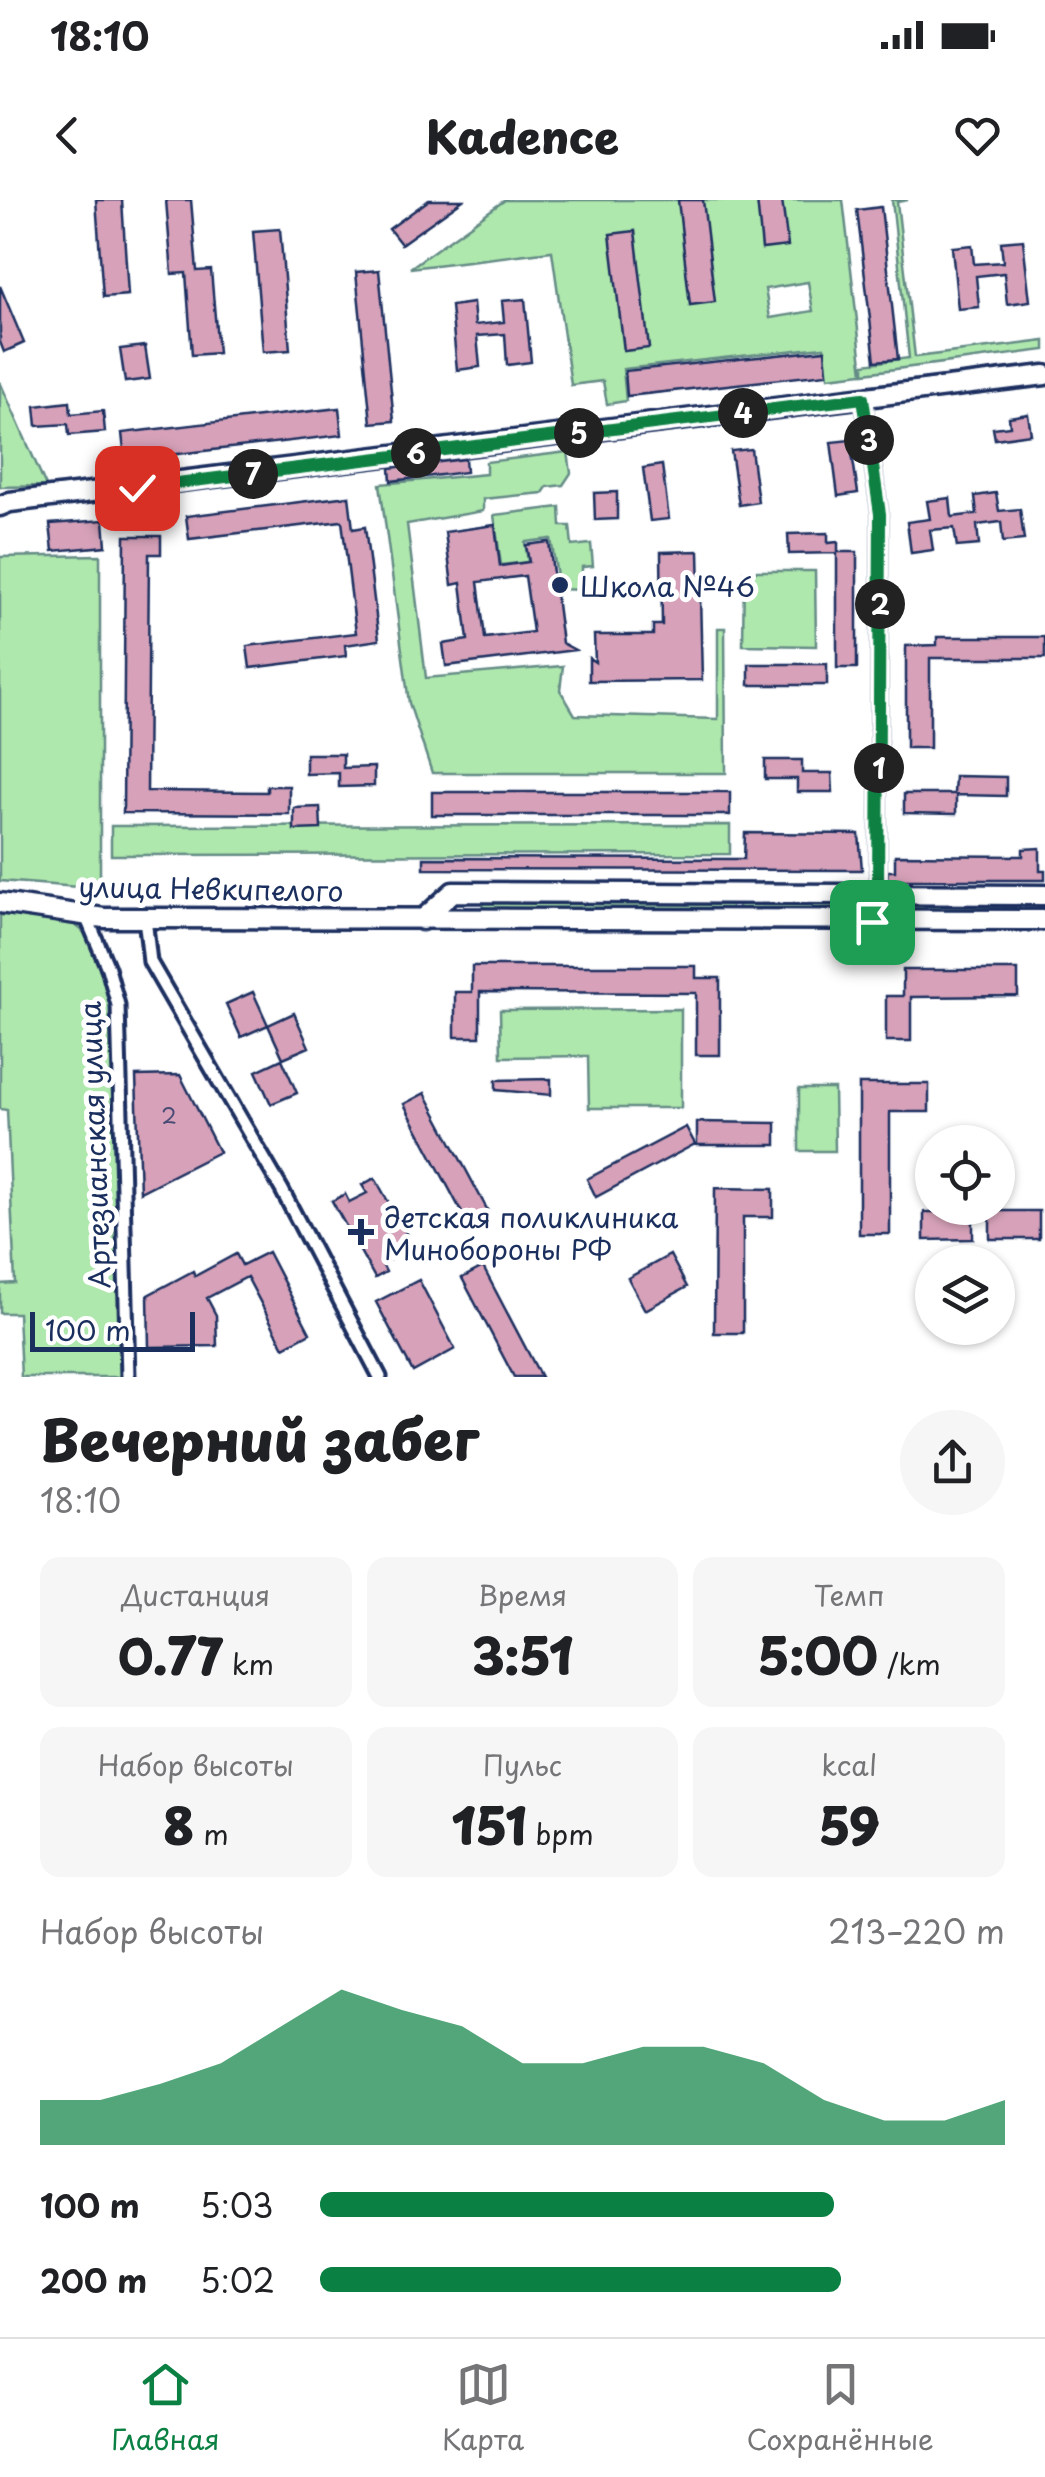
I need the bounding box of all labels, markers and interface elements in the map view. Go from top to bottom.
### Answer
text: 18:10 [50,7,149,64]
text: Kadence [426,101,619,169]
icon: back [40,108,95,163]
icon: heart [950,108,1005,163]
pin: 4 [718,388,768,438]
text: 4 [733,391,753,434]
pin: 5 [554,408,604,458]
text: 5 [570,411,588,454]
pin: 3 [844,415,894,465]
text: 3 [860,418,878,461]
pin: 6 [391,428,441,478]
text: 6 [406,431,426,474]
pin [95,446,180,531]
pin: 7 [228,449,278,499]
text: 7 [245,452,261,495]
icon: check [110,461,165,516]
place label: Школа №46 [580,564,755,607]
marker: Школа №46 [549,574,571,596]
pin: 2 [855,579,905,629]
text: 2 [870,582,890,625]
pin: 1 [854,743,904,793]
text: 1 [872,746,886,789]
street label: улица Невкипелого [78,864,344,912]
pin [830,880,915,965]
icon: arrive [845,895,900,950]
street label: Артезианская улица [67,1000,121,1289]
house number: 2 [161,1098,177,1131]
map controls [915,1125,1015,1345]
button: locate [915,1125,1015,1225]
place label: детская поликлиника Минобороны РФ [384,1195,679,1270]
marker: детская поликлиника Минобороны РФ [348,1219,374,1245]
button: layers [915,1245,1015,1345]
scale bar [30,1307,195,1352]
text: 100 m [45,1308,131,1351]
text: Вечерний забег [40,1397,479,1480]
button: share [900,1410,1005,1515]
text: 18:10 [40,1476,121,1524]
text: Дистанция [122,1573,270,1616]
text: Время [478,1573,567,1616]
text: Темп [814,1573,885,1616]
text: 0.77 [118,1616,223,1692]
text: 3:51 [472,1616,573,1692]
text: 5:00 [758,1616,878,1692]
text: km [223,1642,274,1685]
text: /km [878,1642,941,1685]
text: Набор высоты [98,1743,294,1786]
text: Пульс [483,1743,562,1786]
text: kcal [821,1743,877,1786]
text: 8 [163,1786,194,1862]
text: 151 [451,1786,527,1862]
text: 59 [819,1786,880,1862]
text: m [194,1812,229,1855]
text: bpm [527,1812,594,1855]
text: Набор высоты [40,1907,264,1955]
text: 213–220 m [828,1907,1005,1955]
text: 100 m [40,2181,140,2229]
text: 5:03 [200,2181,273,2229]
text: 200 m [40,2256,147,2304]
text: 5:02 [200,2256,275,2304]
tab: Главная [111,2357,220,2460]
tab: Карта [442,2357,524,2460]
tab: Сохранённые [747,2357,934,2460]

